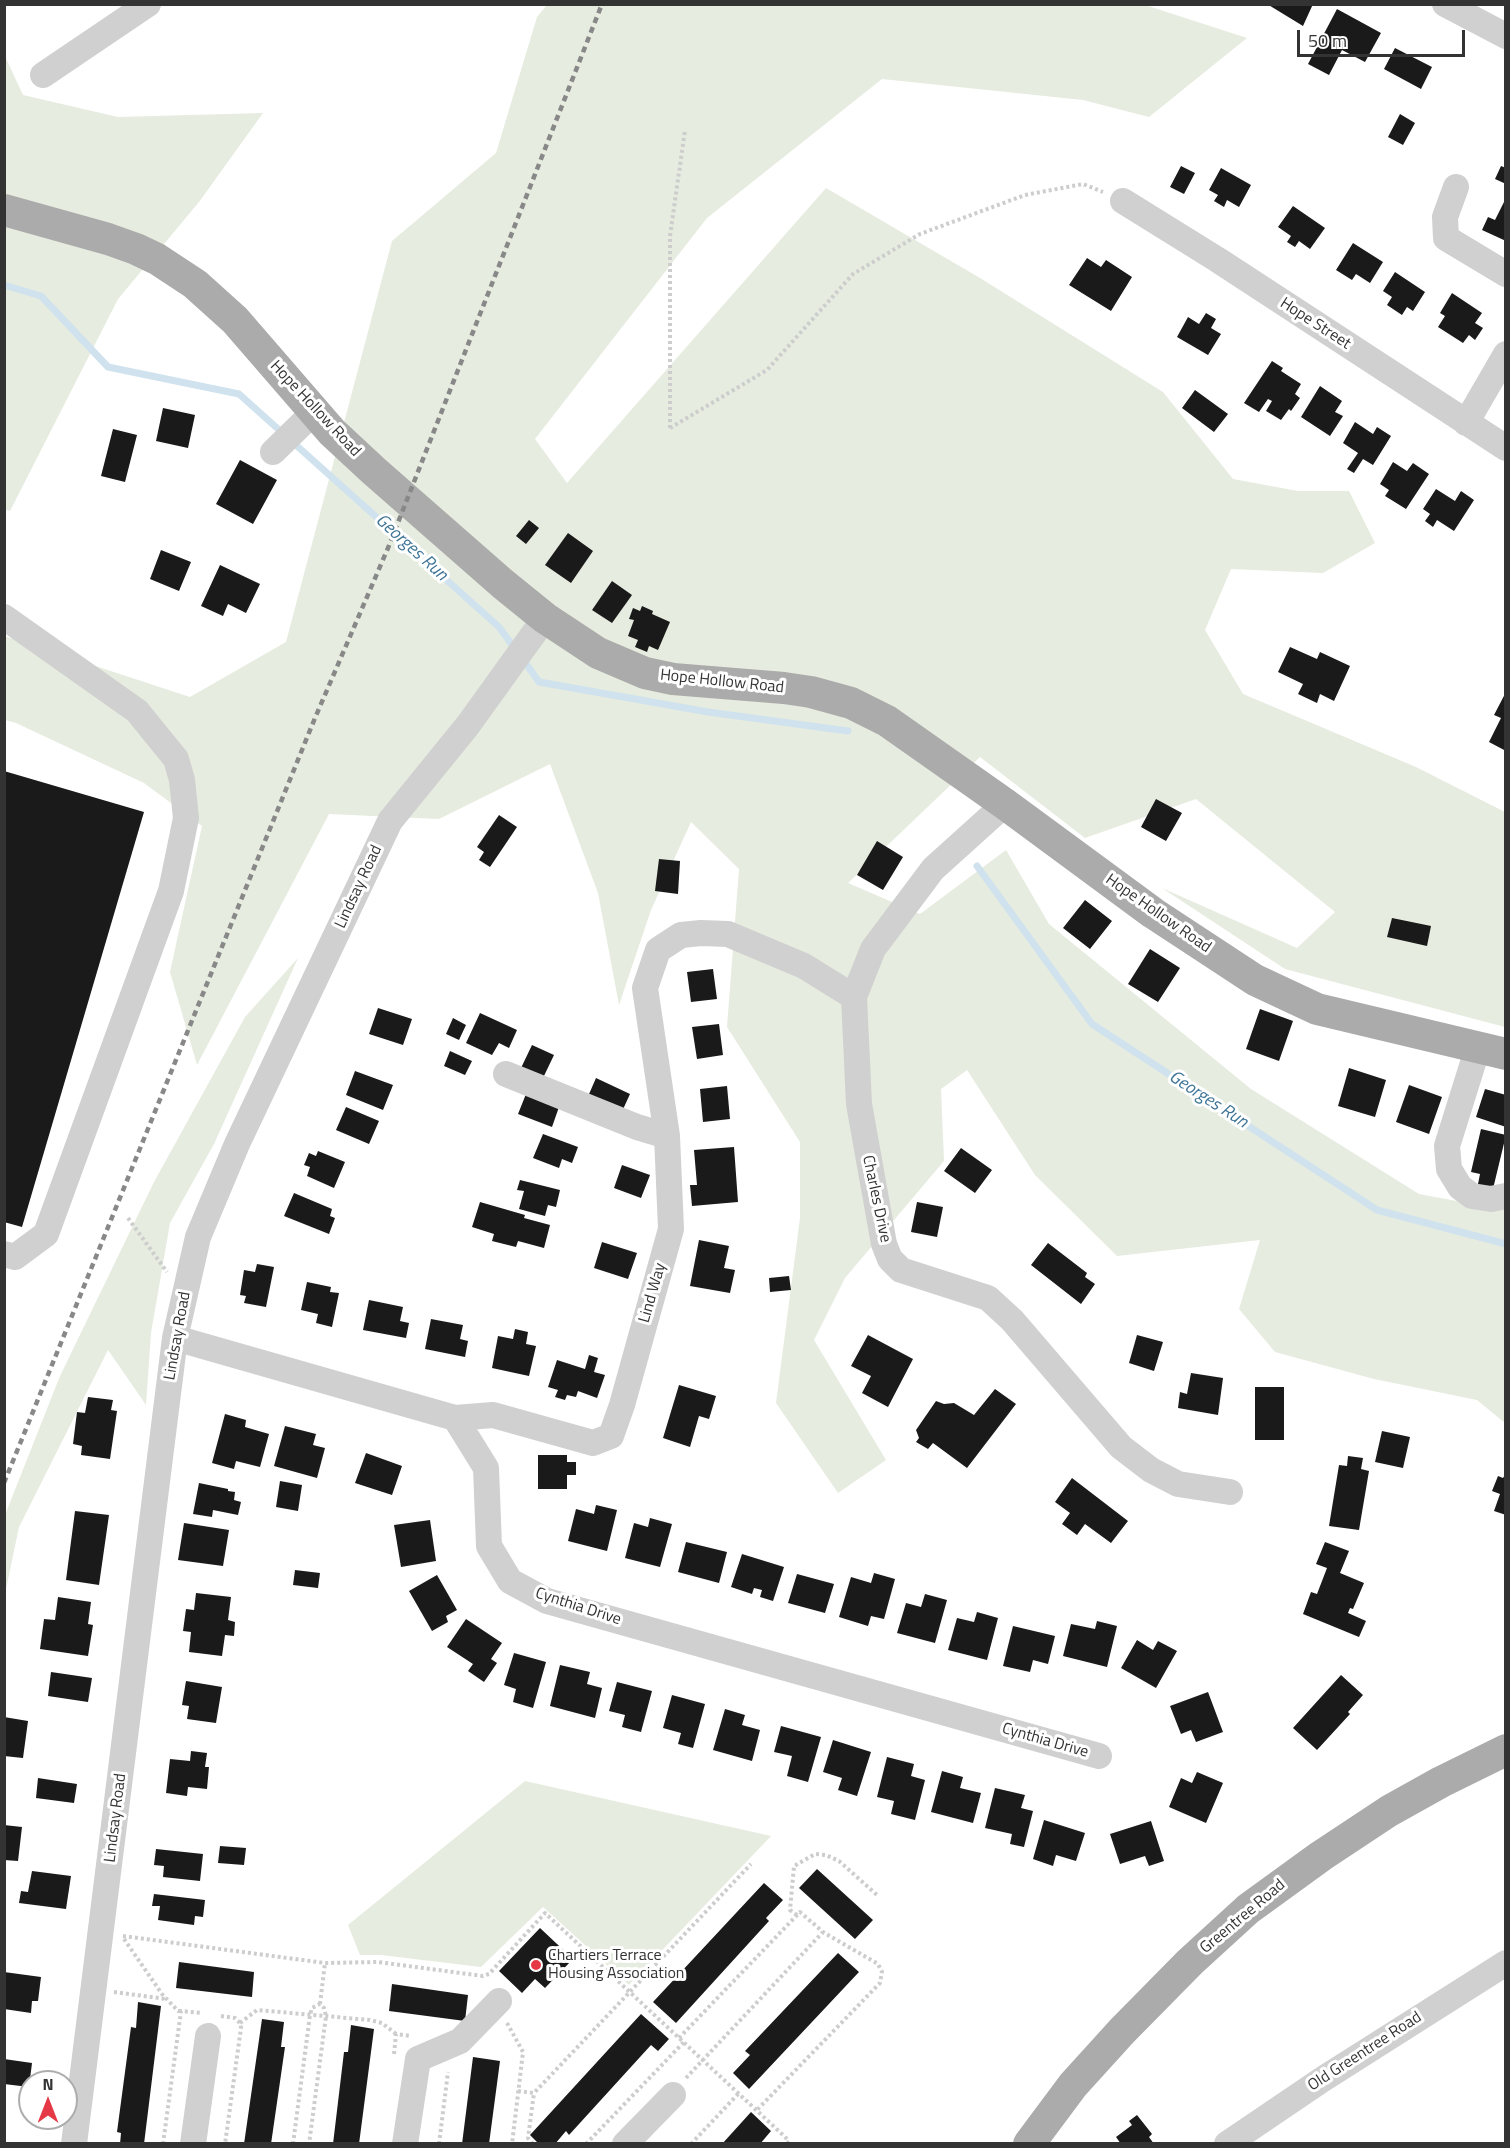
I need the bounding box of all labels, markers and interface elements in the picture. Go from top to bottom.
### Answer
scale bar [1300,18,1468,56]
text: 50 m [1308,27,1347,54]
street label: Hope Street [1276,294,1354,354]
street label: Hope Hollow Road [266,357,364,461]
water label: Georges Run [370,510,452,586]
street label: Hope Hollow Road [659,666,785,698]
street label: Lindsay Road [331,842,387,932]
street label: Hope Hollow Road [1102,870,1214,958]
water label: Georges Run [1165,1067,1251,1133]
street label: Charles Drive [857,1154,895,1244]
street label: Lind Way [635,1261,671,1325]
street label: Lindsay Road [161,1290,195,1382]
street label: Cynthia Drive [533,1584,623,1630]
street label: Cynthia Drive [1000,1720,1090,1762]
street label: Lindsay Road [101,1772,131,1864]
street label: Greentree Road [1197,1876,1289,1958]
place label: Chartiers Terrace Housing Association [548,1946,684,1984]
marker: Chartiers Terrace Housing Association [529,1958,543,1972]
street label: Old Greentree Road [1305,2008,1425,2096]
north arrow [18,2070,78,2130]
text: N [42,2072,54,2096]

